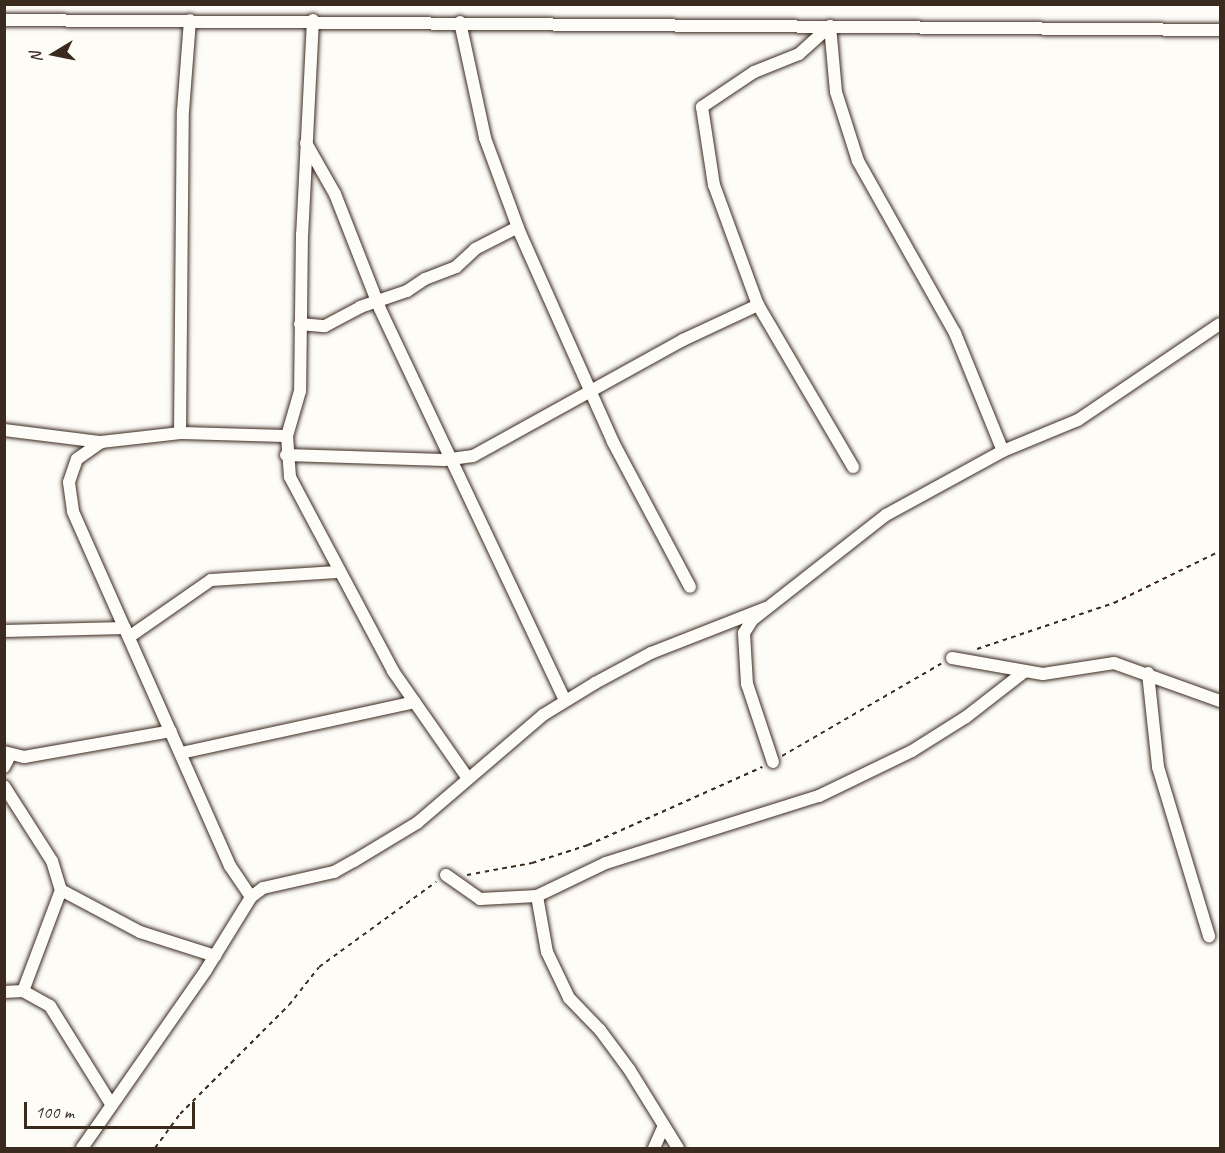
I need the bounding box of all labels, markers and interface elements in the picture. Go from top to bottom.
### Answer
north arrow [24,24,84,84]
text: N [26,51,47,64]
scale bar [27,1090,198,1128]
text: 100 m [35,1101,74,1123]

